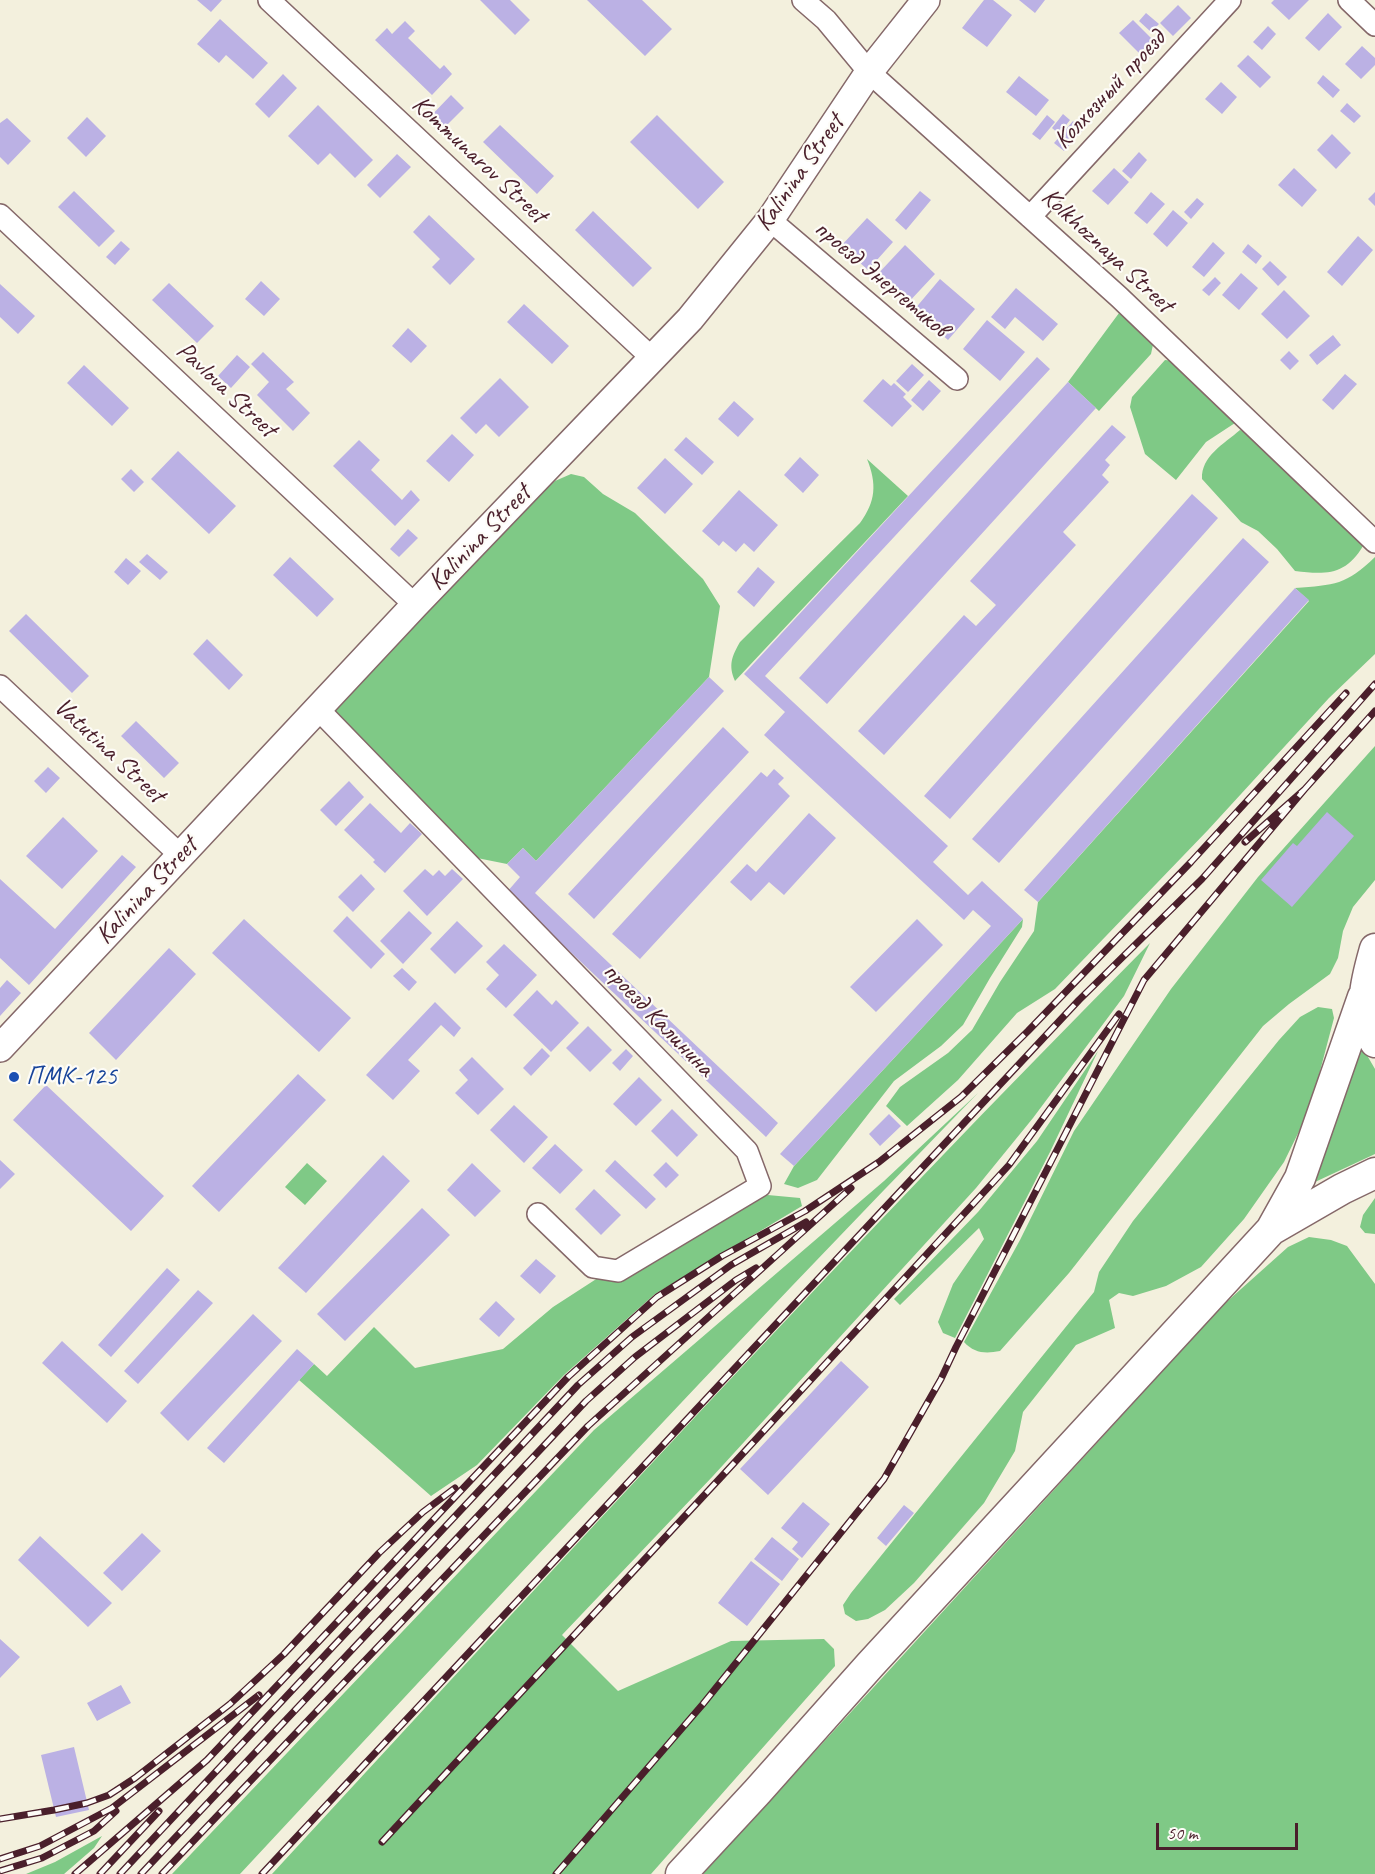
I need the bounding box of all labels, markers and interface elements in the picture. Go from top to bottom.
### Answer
street label: Колхозный проезд [1047,24,1173,156]
street label: Kommunarov Street [405,89,553,231]
street label: Kalinina Street [748,109,852,237]
street label: Kolkhoznaya Street [1034,182,1180,320]
street label: проезд Энергетиков [807,214,955,344]
street label: Pavlova Street [169,336,283,444]
street label: Kalinina Street [422,479,538,597]
street label: Vatutina Street [47,692,171,810]
street label: Kalinina Street [90,831,204,951]
street label: проезд Калинина [596,956,720,1084]
place label: ПМК-125 [26,1061,117,1093]
marker: ПМК-125 [7,1070,21,1084]
scale bar [1159,1811,1302,1849]
text: 50 m [1167,1822,1198,1844]

